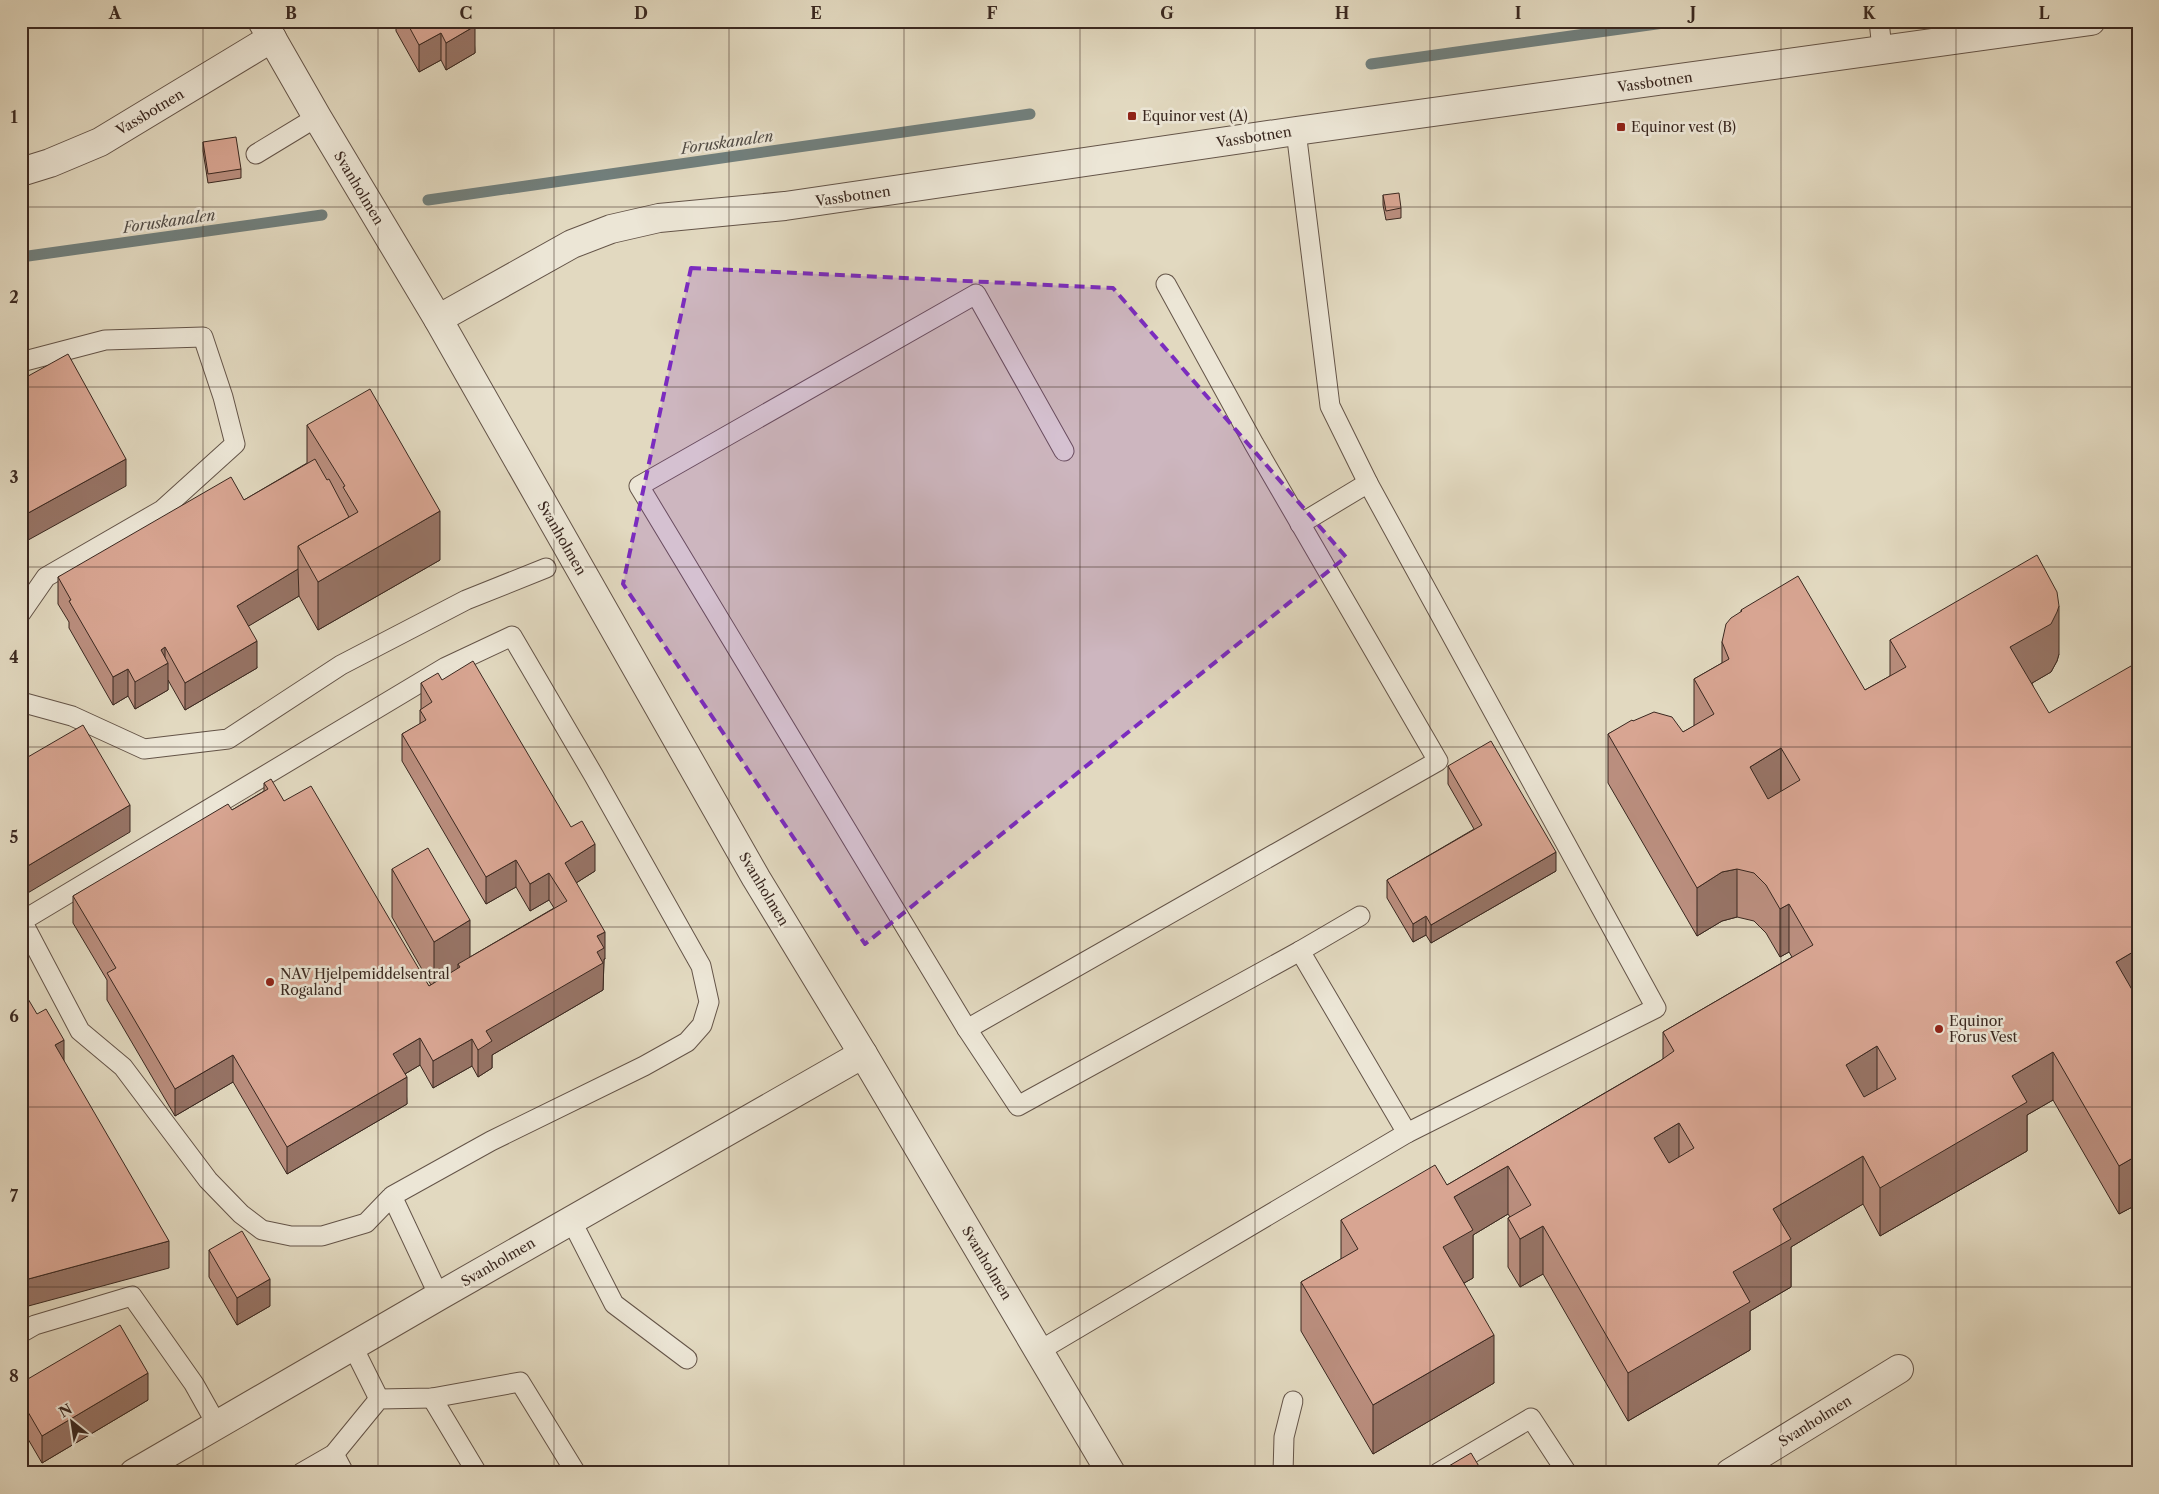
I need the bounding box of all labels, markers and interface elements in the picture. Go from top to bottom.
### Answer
text: A [108,3,122,23]
text: B [285,3,297,23]
text: C [460,3,472,23]
text: D [634,3,648,23]
text: E [810,3,822,23]
text: F [987,3,998,23]
text: G [1160,3,1174,23]
text: H [1335,3,1349,23]
text: I [1515,3,1522,23]
text: J [1687,3,1696,23]
text: K [1863,3,1877,23]
text: L [2038,3,2050,23]
street label: Vassbotnen [1615,68,1694,96]
street label: Vassbotnen [112,85,187,140]
text: 1 [10,107,18,127]
place label: Equinor vest (A) [1142,107,1248,125]
marker: Equinor vest (A) [1126,110,1138,122]
place label: Equinor vest (B) [1631,118,1736,136]
marker: Equinor vest (B) [1615,121,1627,133]
street label: Vassbotnen [1214,122,1293,152]
water label: Foruskanalen [679,126,774,158]
street label: Svanholmen [330,148,388,228]
street label: Vassbotnen [813,182,892,210]
water label: Foruskanalen [121,205,216,237]
text: 2 [9,287,19,307]
text: 3 [9,467,19,487]
street label: Svanholmen [534,498,591,579]
text: 4 [9,647,19,667]
text: 5 [10,827,19,847]
street label: Svanholmen [735,849,793,929]
place label: NAV Hjelpemiddelsentral Rogaland [280,965,450,999]
marker: NAV Hjelpemiddelsentral Rogaland [264,976,276,988]
text: 6 [9,1006,19,1026]
place label: Equinor Forus Vest [1949,1012,2018,1046]
marker: Equinor Forus Vest [1933,1023,1945,1035]
text: 7 [10,1186,19,1206]
street label: Svanholmen [958,1223,1016,1303]
street label: Svanholmen [458,1233,539,1290]
text: 8 [9,1366,19,1386]
street label: Svanholmen [1775,1391,1855,1451]
north arrow [48,1396,98,1446]
text: N [56,1400,75,1422]

